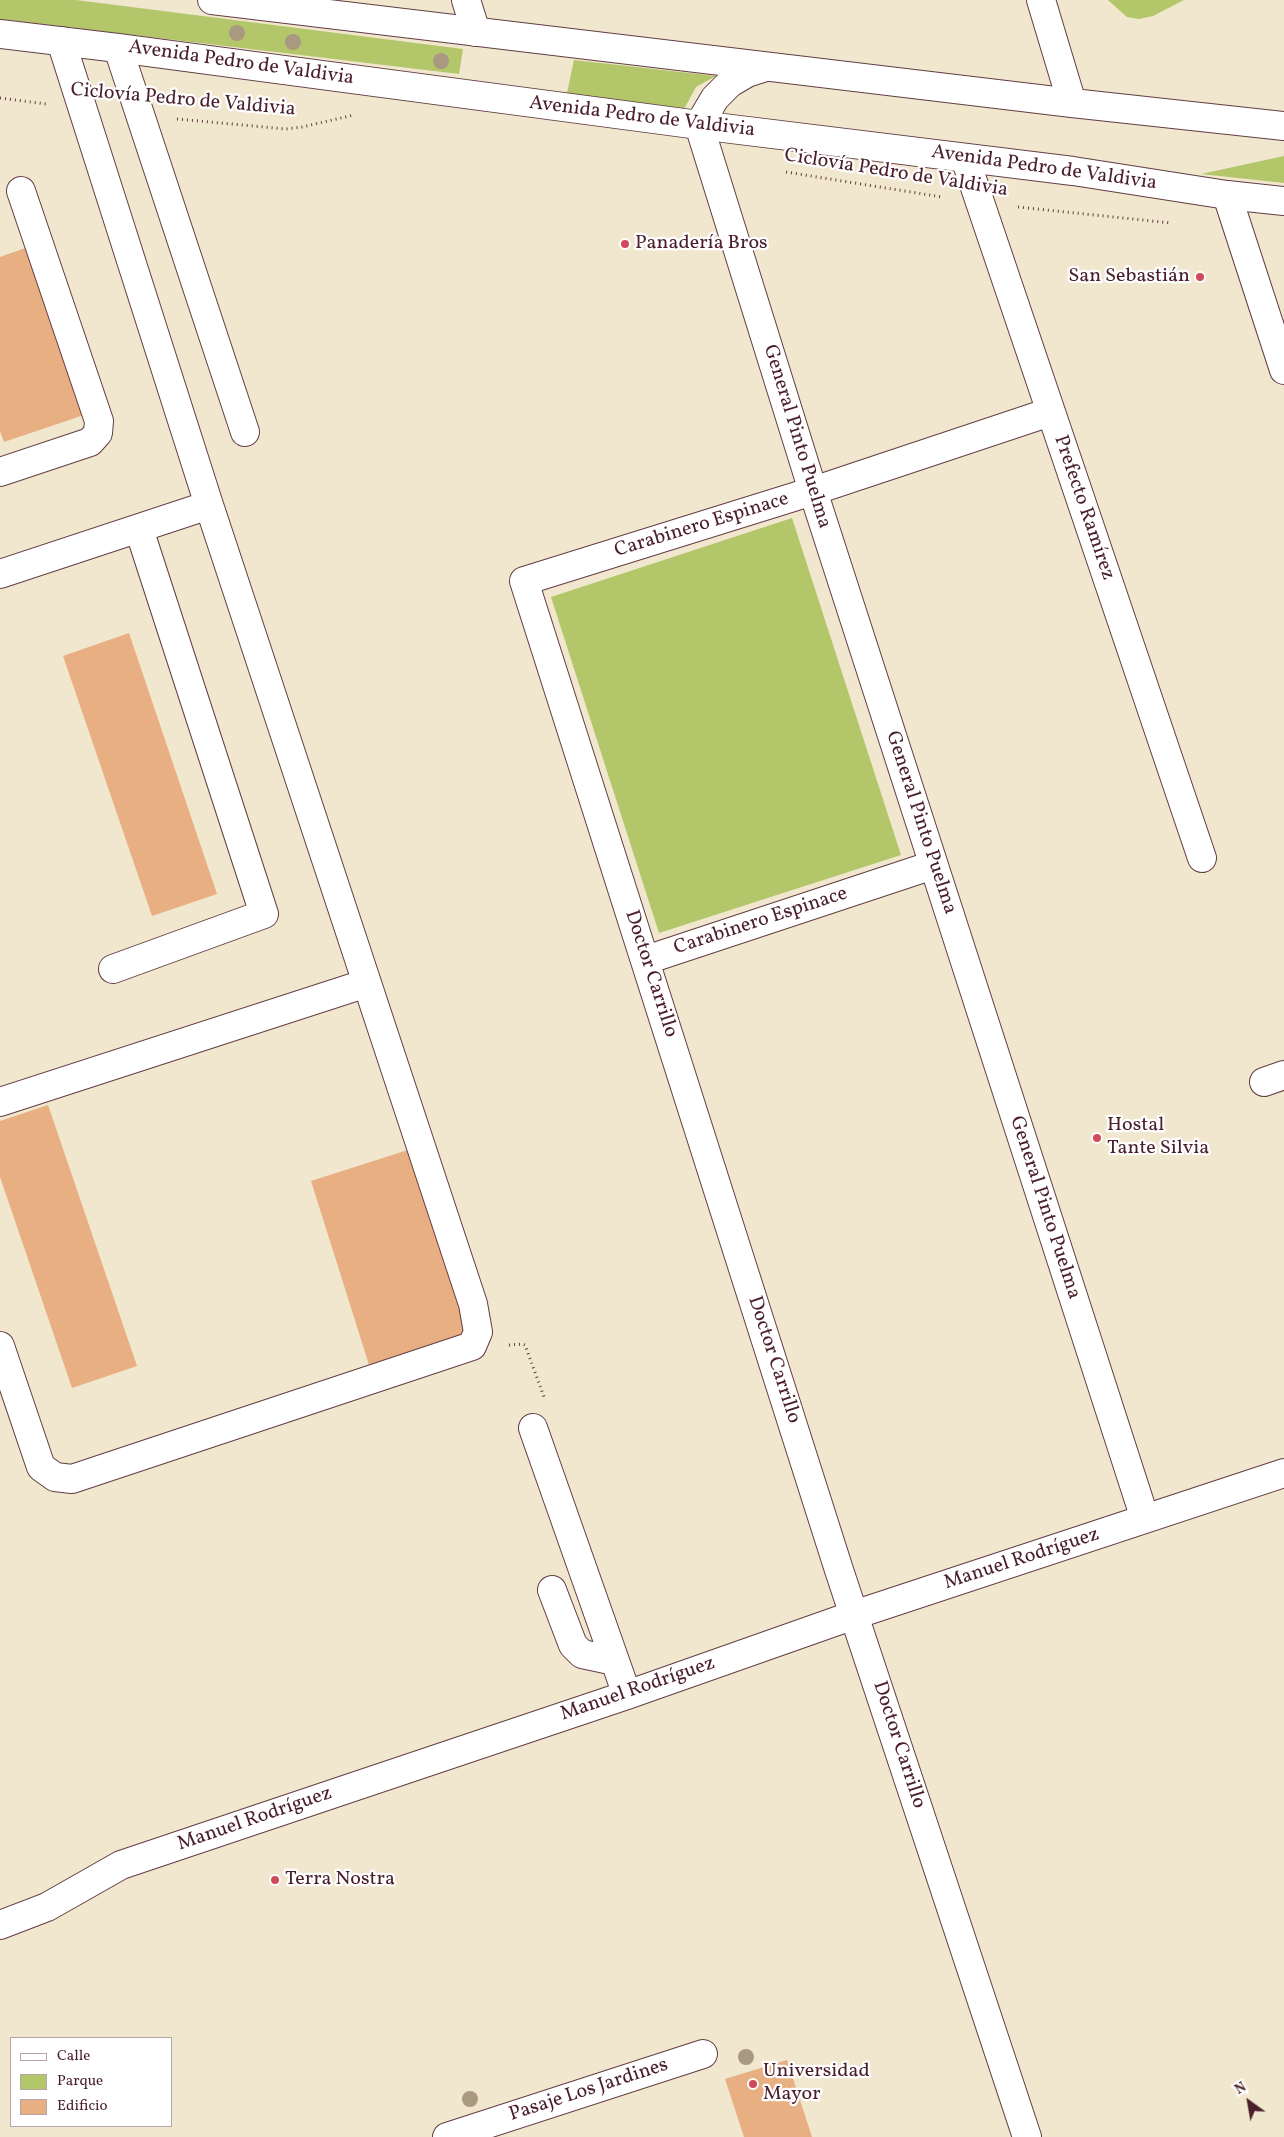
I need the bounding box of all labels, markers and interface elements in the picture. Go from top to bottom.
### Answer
street label: Avenida Pedro de Valdivia [127,36,355,92]
street label: Ciclovía Pedro de Valdivia [69,79,297,123]
street label: Avenida Pedro de Valdivia [528,92,756,144]
street label: Avenida Pedro de Valdivia [930,141,1158,197]
street label: Ciclovía Pedro de Valdivia [783,144,1009,204]
place label: Panadería Bros [635,232,768,256]
marker: Panadería Bros [619,238,631,250]
place label: San Sebastián [1068,265,1190,289]
marker: San Sebastián [1194,271,1206,283]
street label: General Pinto Puelma [757,342,835,532]
street label: Prefecto Ramírez [1047,432,1119,584]
street label: Carabinero Espinace [612,488,792,564]
street label: General Pinto Puelma [879,729,961,917]
street label: Carabinero Espinace [671,883,851,961]
street label: Doctor Carrillo [618,907,682,1041]
street label: General Pinto Puelma [1003,1114,1085,1302]
place label: Hostal Tante Silvia [1107,1114,1209,1161]
marker: Hostal Tante Silvia [1091,1132,1103,1144]
street label: Doctor Carrillo [741,1293,805,1427]
street label: Manuel Rodríguez [941,1524,1103,1596]
street label: Manuel Rodríguez [558,1652,718,1728]
street label: Doctor Carrillo [866,1678,930,1812]
street label: Manuel Rodríguez [175,1782,335,1858]
place label: Terra Nostra [285,1868,395,1892]
marker: Terra Nostra [269,1874,281,1886]
legend [10,2037,172,2127]
text: Calle [57,2046,90,2067]
street label: Pasaje Los Jardines [506,2054,672,2128]
place label: Universidad Mayor [763,2060,870,2107]
text: Parque [57,2071,103,2092]
north arrow [1224,2077,1274,2127]
marker: Universidad Mayor [747,2078,759,2090]
text: N [1231,2078,1250,2100]
text: Edificio [57,2096,108,2117]

